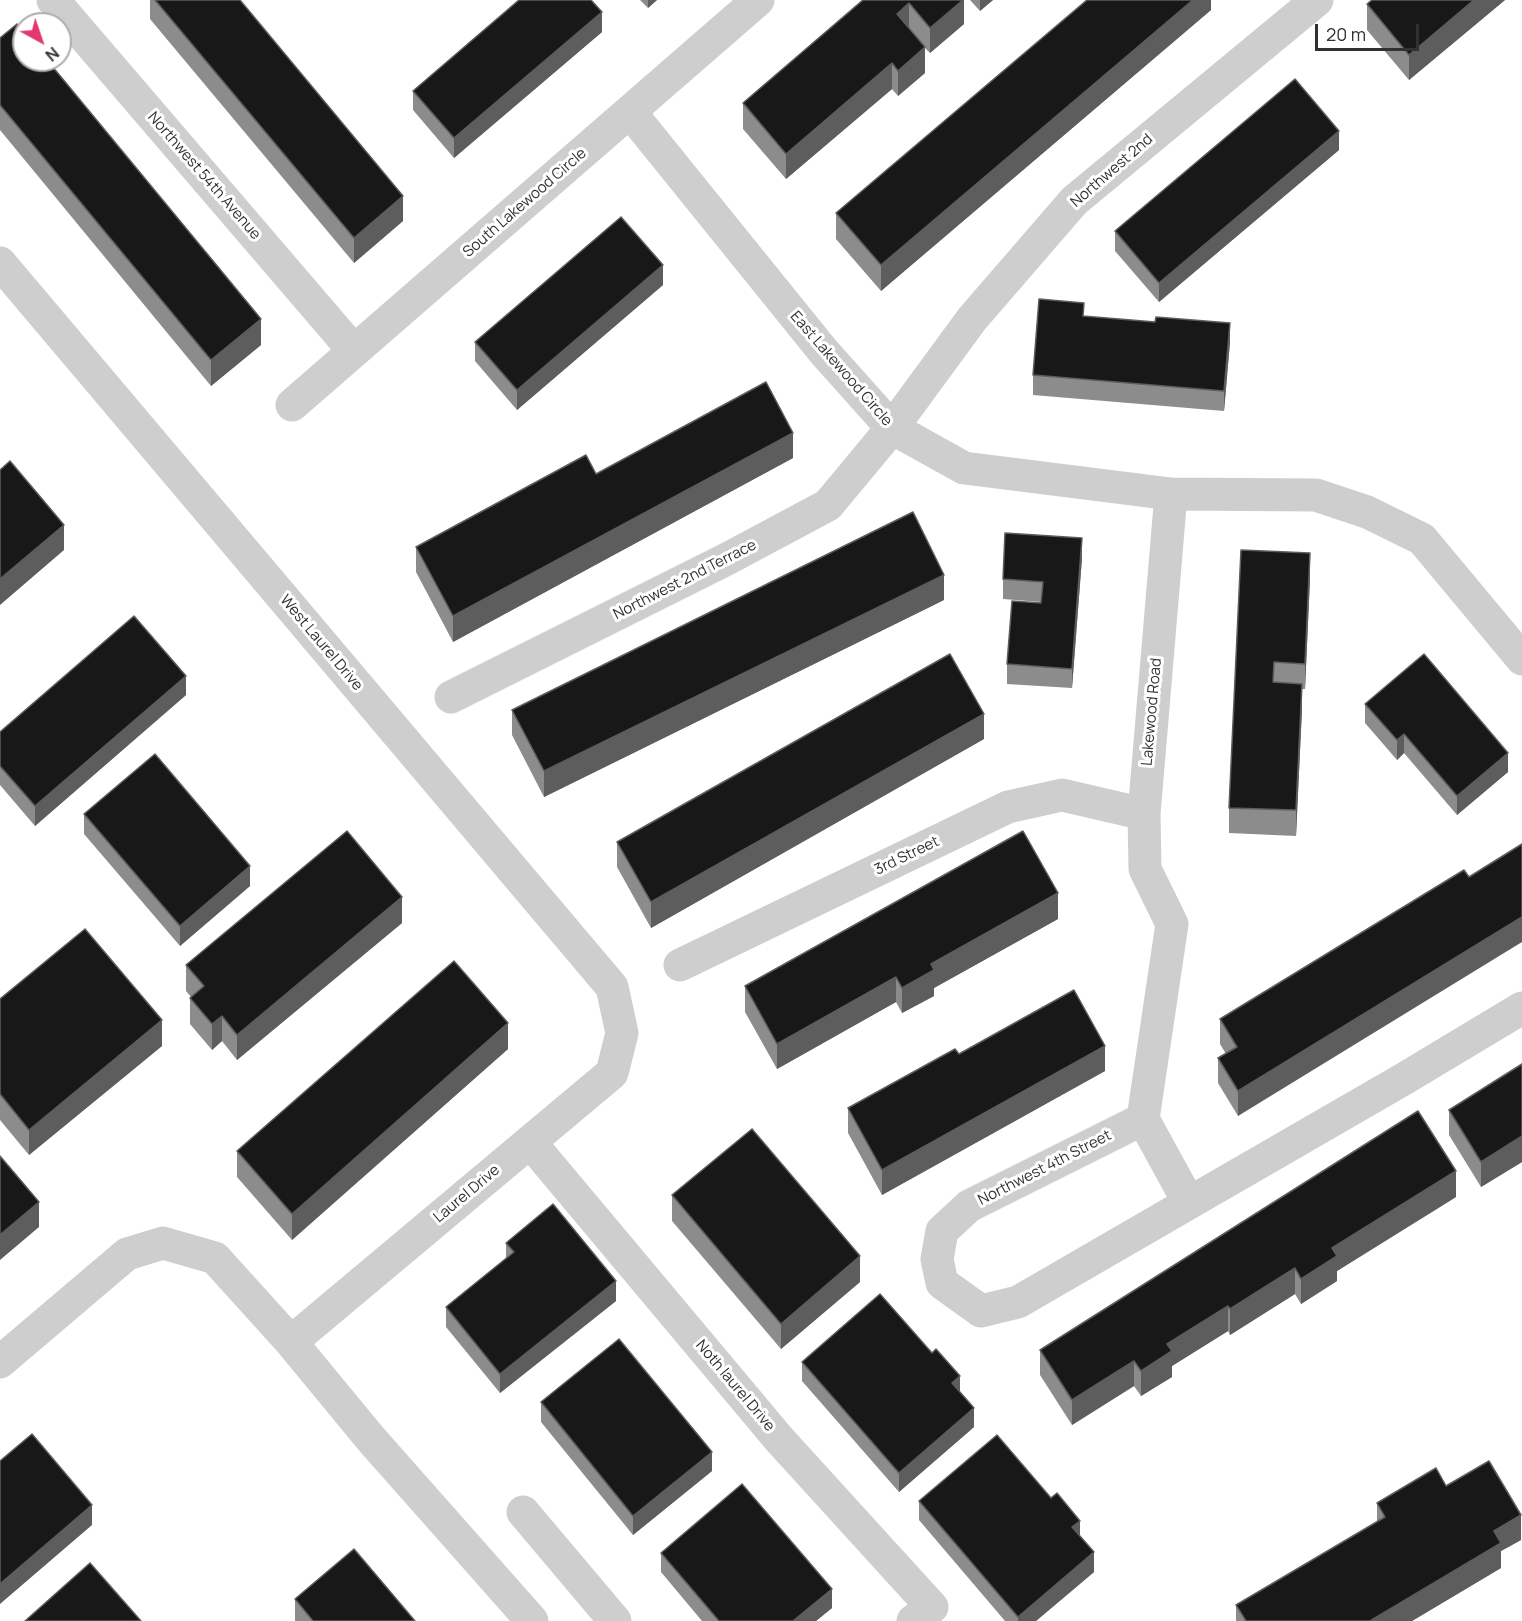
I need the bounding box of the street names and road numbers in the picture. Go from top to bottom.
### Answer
street label: Northwest 54th Avenue [144,109,264,243]
street label: Northwest 2nd [1067,131,1157,211]
street label: South Lakewood Circle [460,145,590,261]
street label: East Lakewood Circle [786,308,896,430]
street label: Northwest 2nd Terrace [611,536,759,624]
street label: West Laurel Drive [276,592,366,694]
street label: Lakewood Road [1138,657,1166,767]
street label: 3rd Street [872,833,942,879]
street label: Northwest 4th Street [975,1127,1115,1209]
street label: Laurel Drive [430,1161,504,1227]
street label: Noth laurel Drive [692,1337,778,1435]

